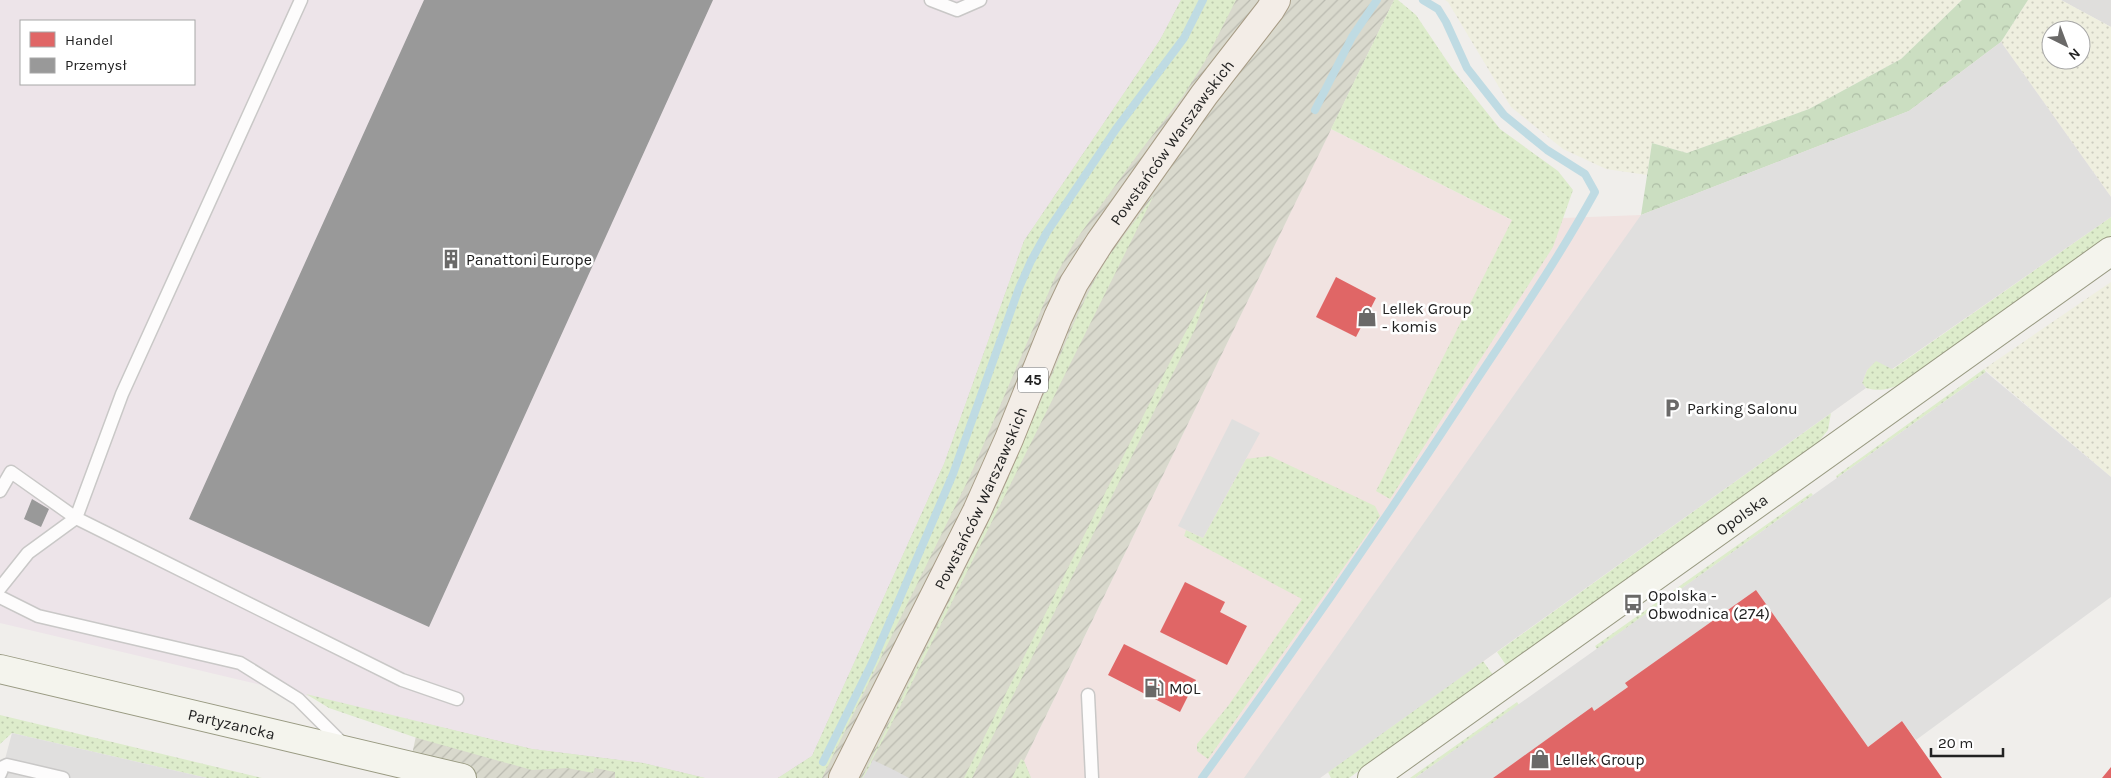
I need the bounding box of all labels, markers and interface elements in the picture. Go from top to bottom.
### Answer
legend [20,20,195,85]
north arrow [2041,20,2091,70]
text: Handel [65,31,113,49]
text: N [2065,45,2084,64]
text: Przemysł [65,56,127,74]
street label: Powstańców Warszawskich [1106,56,1238,229]
building icon: Panattoni Europe [440,248,462,270]
place label: Panattoni Europe [466,250,592,269]
place label: Lellek Group - komis [1382,299,1472,336]
shop icon: Lellek Group - komis [1356,306,1378,328]
road number: 45 [1018,368,1048,392]
parking icon: Parking Salonu [1661,397,1683,419]
place label: Parking Salonu [1687,399,1798,418]
street label: Powstańców Warszawskich [930,404,1031,593]
street label: Opolska [1712,489,1771,539]
place label: Opolska - Obwodnica (274) [1648,586,1770,623]
bus stop icon: Opolska - Obwodnica (274) [1622,593,1644,615]
fuel station icon: MOL [1143,677,1165,699]
place label: MOL [1169,679,1201,698]
street label: Partyzancka [186,704,277,743]
scale bar [1931,726,2004,758]
text: 20 m [1938,734,1973,752]
shop icon: Lellek Group [1529,748,1551,770]
place label: Lellek Group [1555,750,1645,769]

